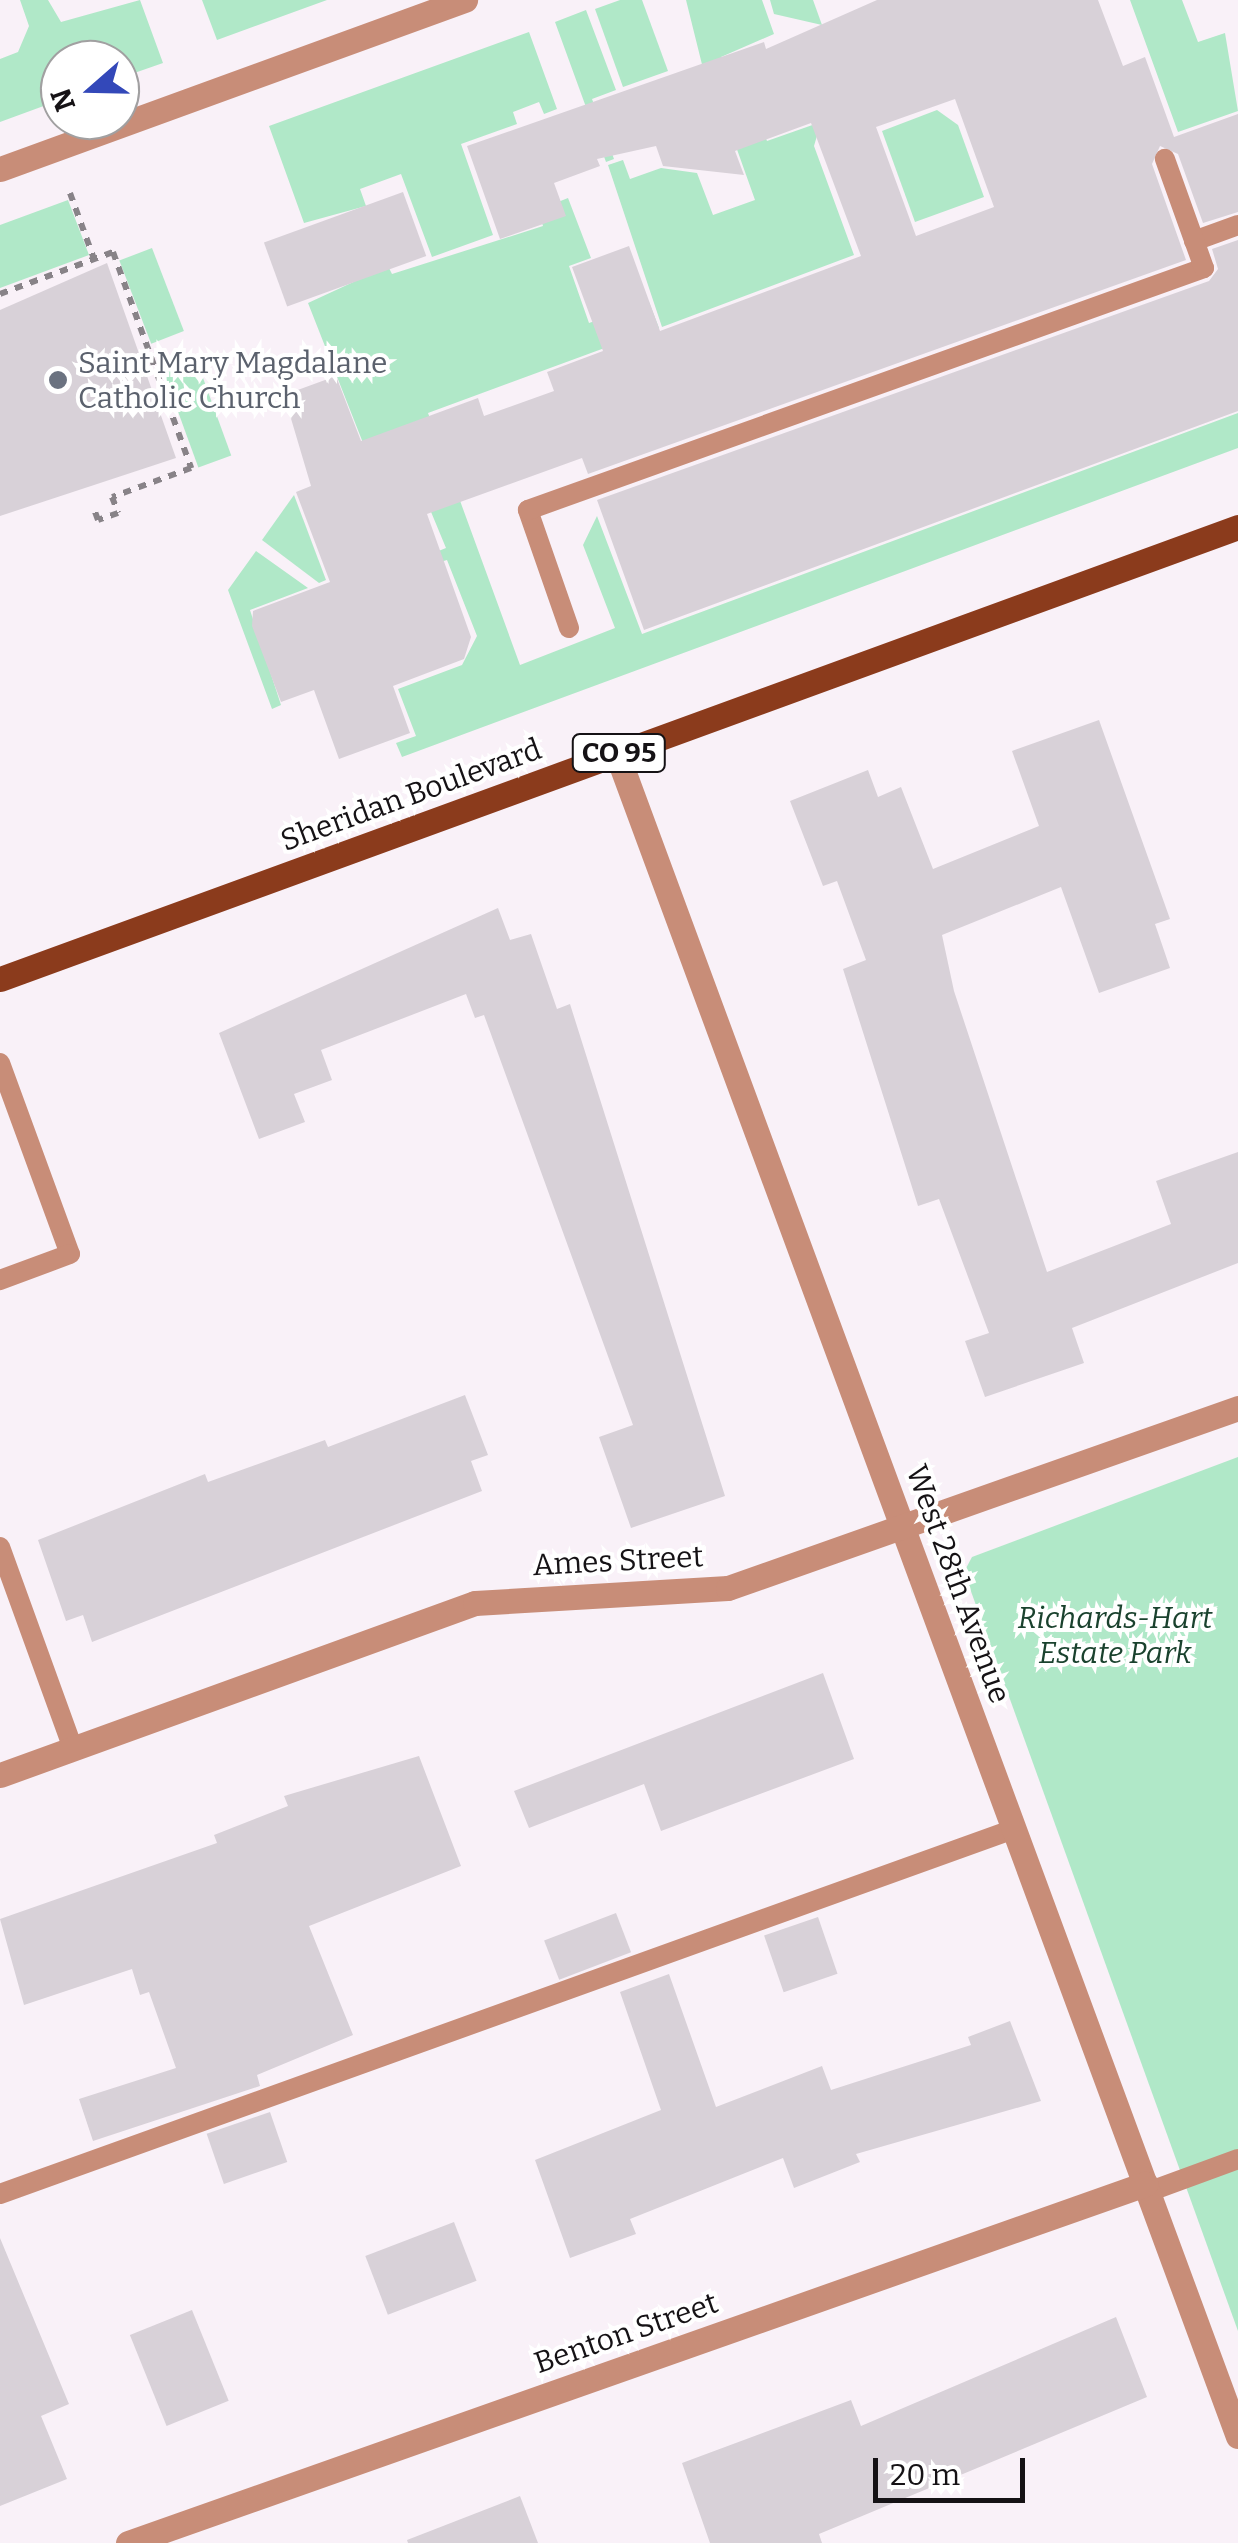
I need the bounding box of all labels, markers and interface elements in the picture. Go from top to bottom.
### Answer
north arrow [40,40,140,140]
text: N [44,84,82,116]
place label: Saint Mary Magdalane Catholic Church [78,345,388,416]
marker: Saint Mary Magdalane Catholic Church [47,369,69,391]
road number: CO 95 [572,730,666,776]
street label: Sheridan Boulevard [276,731,546,859]
street label: West 28th Avenue [898,1460,1018,1708]
street label: Ames Street [532,1539,704,1583]
park label: Richards-Hart Estate Park [1017,1600,1213,1670]
street label: Benton Street [529,2285,723,2381]
scale bar [878,2438,1030,2500]
text: 20 m [890,2457,960,2493]

